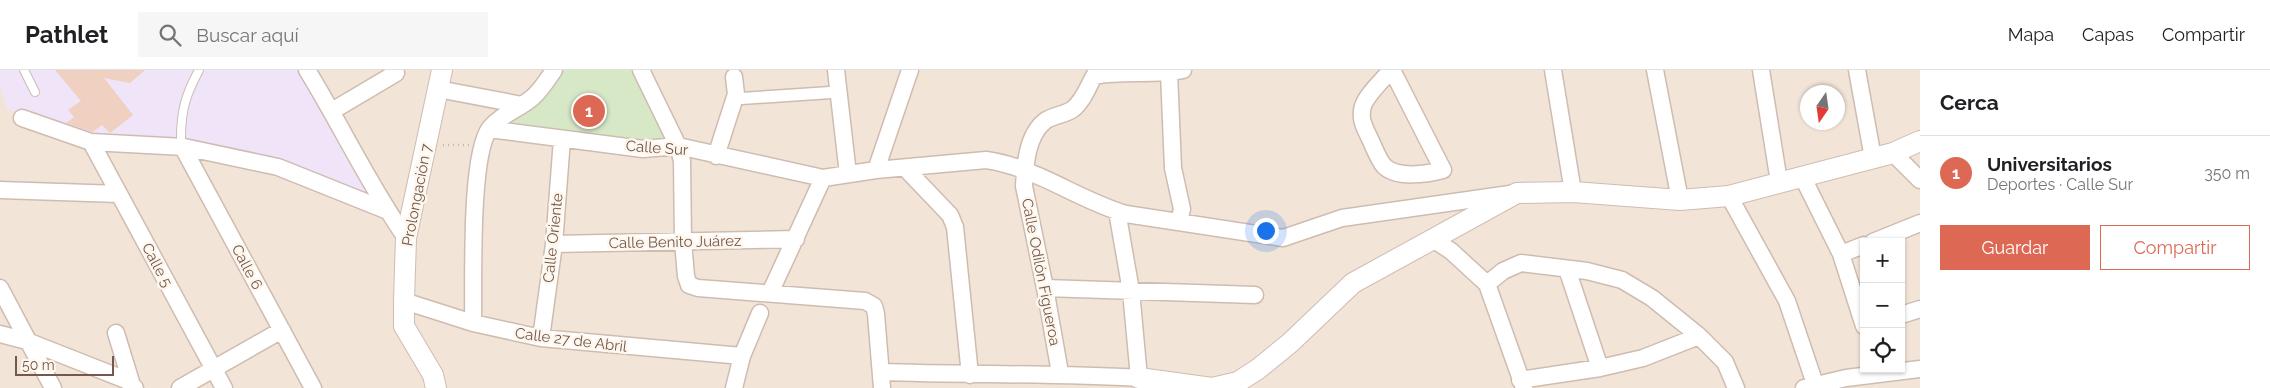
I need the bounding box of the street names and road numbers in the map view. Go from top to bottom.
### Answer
street label: Calle Sur [625,137,690,159]
street label: Prolongación 7 [398,142,436,248]
street label: Calle Oriente [539,192,567,284]
street label: Calle Odilón Figueroa [1018,197,1064,347]
street label: Calle Benito Juárez [609,232,741,252]
street label: Calle 5 [138,240,176,290]
street label: Calle 6 [228,241,266,293]
street label: Calle 27 de Abril [514,324,629,356]

